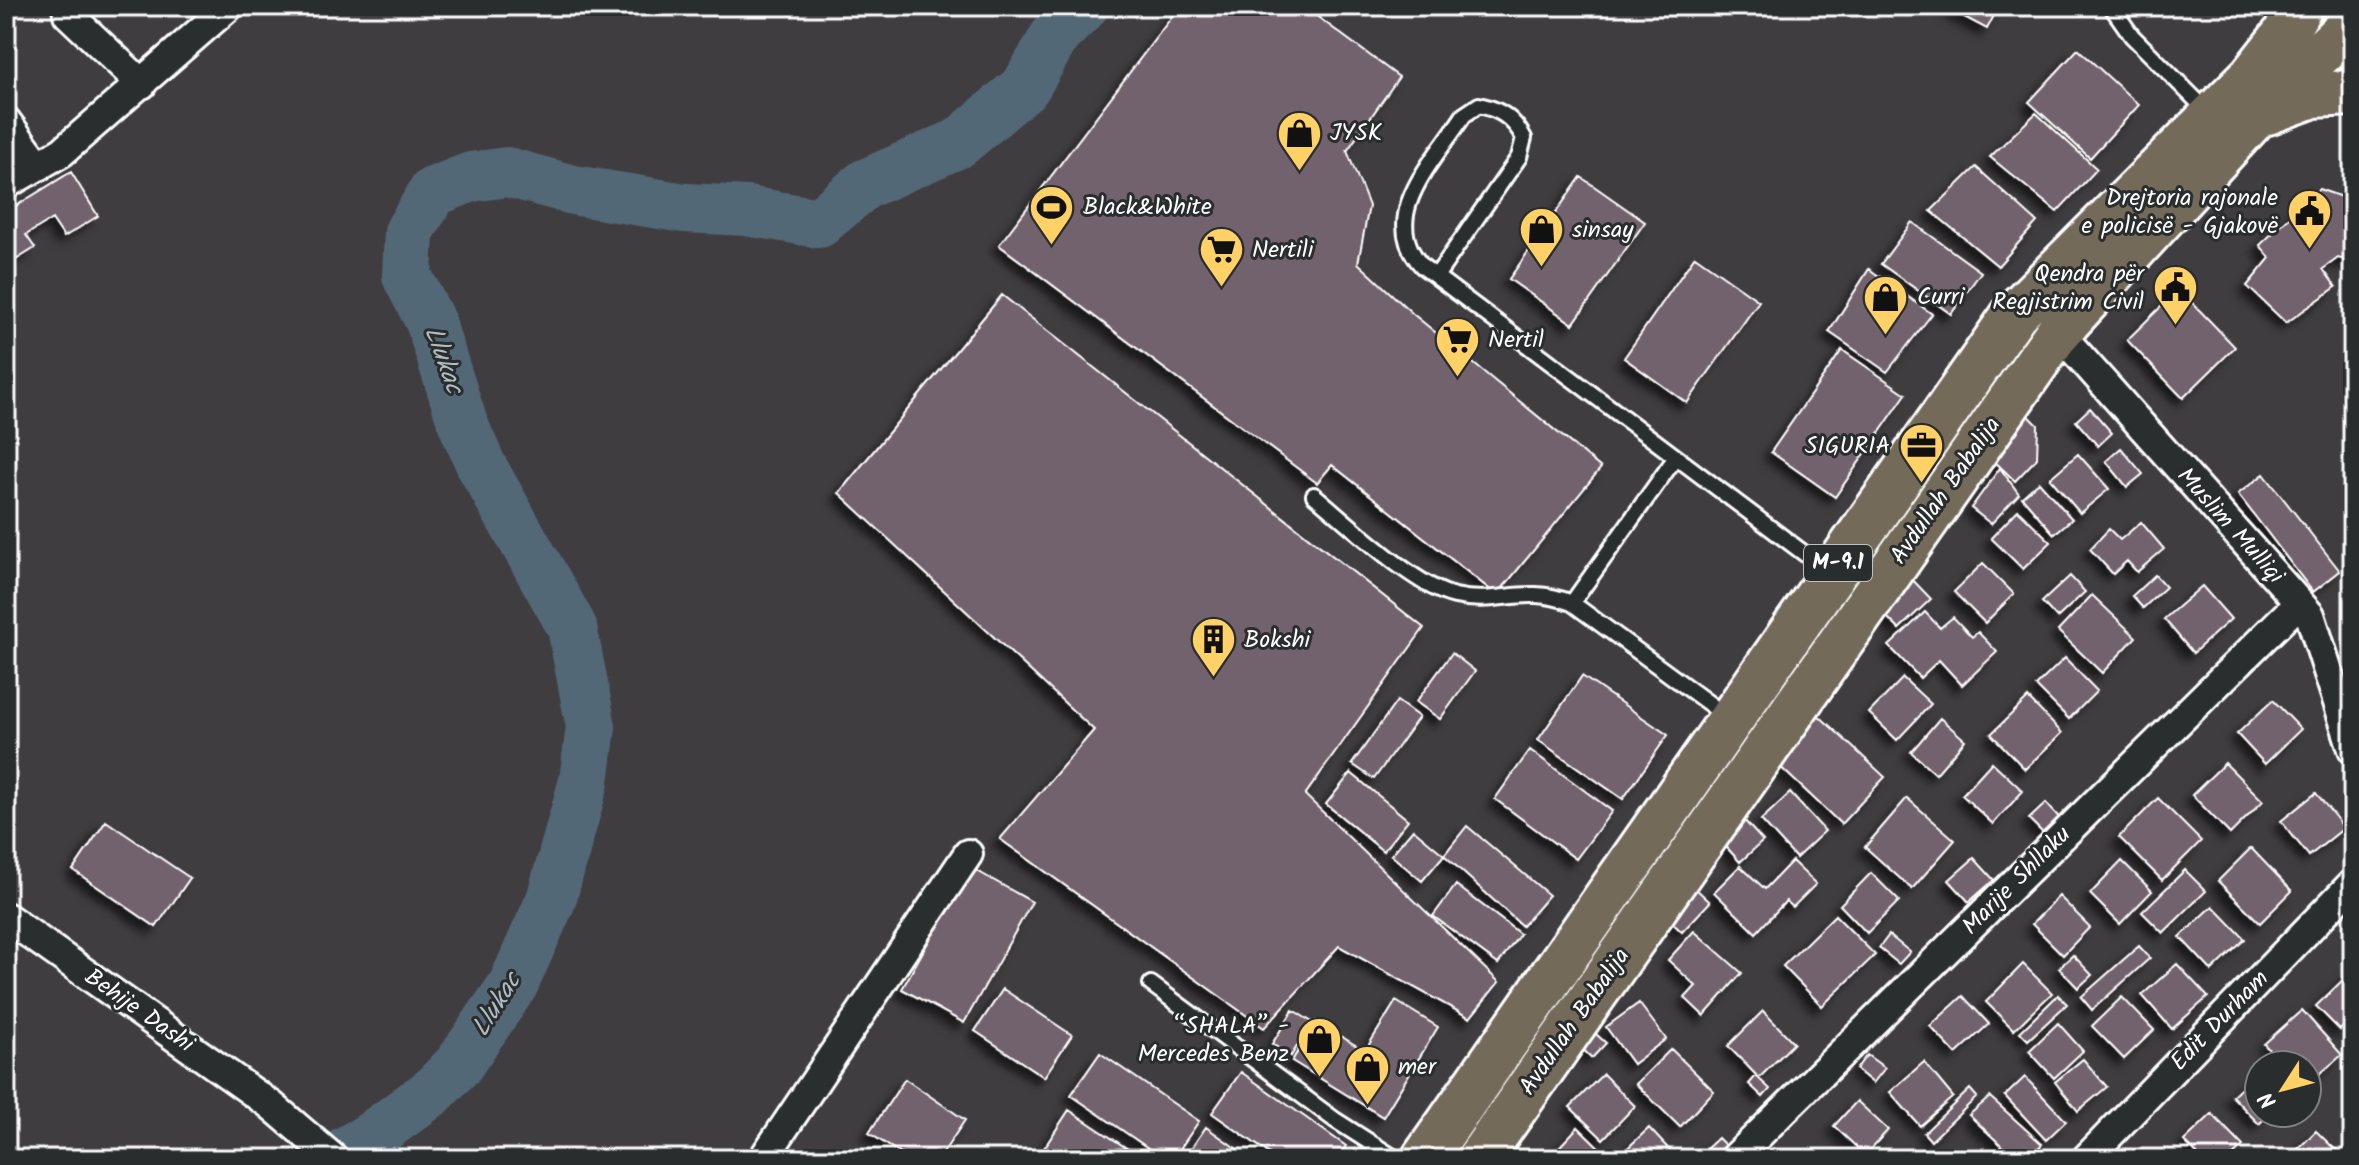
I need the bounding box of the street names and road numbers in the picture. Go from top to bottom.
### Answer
street label: Avdullah Babalija [1880,409,2012,573]
street label: Muslim Mulliqi [2167,459,2294,594]
road number: M-9.1 [1804,545,1872,581]
street label: Marije Shllaku [1953,817,2081,945]
street label: Avdullah Babalija [1509,940,1641,1104]
street label: Behije Dashi [76,959,203,1064]
street label: Edit Durham [2161,961,2279,1081]

